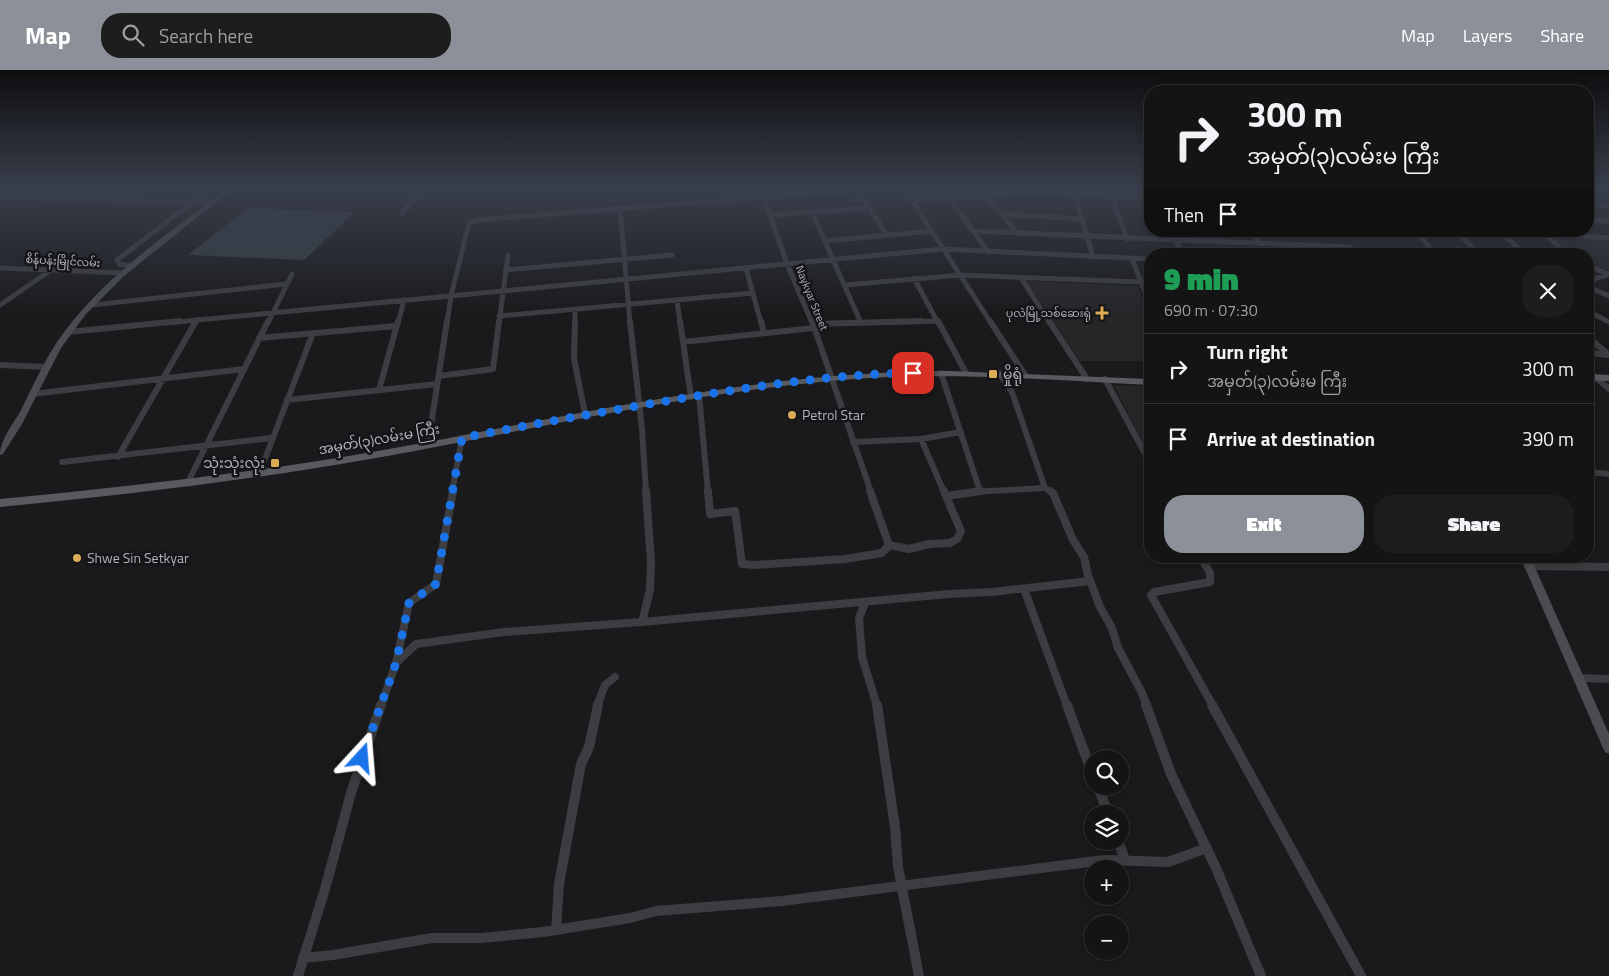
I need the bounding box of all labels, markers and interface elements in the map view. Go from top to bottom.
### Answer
search box [101,13,451,58]
text: Map [25,17,71,53]
icon: search [119,21,147,49]
text: Search here [159,21,253,50]
text: Map [1401,22,1435,49]
text: Layers [1463,22,1512,49]
text: Share [1540,22,1584,49]
text: 300 m [1247,87,1343,141]
icon: right [1164,105,1229,170]
text: အမှတ်(၃)လမ်းမ ကြီး [1247,139,1440,173]
text: Then [1164,200,1204,229]
icon: arrive [1214,200,1242,228]
street label: စိန်ပန်းမြိုင်လမ်း [25,251,101,272]
text: 9 min [1164,256,1239,302]
street label: Naykyar Street [792,263,832,333]
button: close [1522,265,1574,317]
text: 690 m · 07:30 [1164,298,1258,322]
place label: ပုလဲမြို့သစ်ဆေးရုံ [1006,305,1091,322]
marker: ပုလဲမြို့သစ်ဆေးရုံ [1095,306,1109,320]
text: Turn right [1207,337,1288,366]
pin [892,352,934,394]
text: 300 m [1522,354,1574,383]
icon: right [1164,355,1192,383]
icon: arrive [899,359,927,387]
place label: မှိုရုံ [1003,363,1022,386]
marker: မှိုရုံ [987,368,999,380]
text: အမှတ်(၃)လမ်းမ ကြီး [1207,369,1347,393]
place label: Petrol Star [802,404,865,425]
marker: Petrol Star [786,409,798,421]
street label: အမှတ်(၃)လမ်းမ ကြီး [317,418,441,461]
text: Arrive at destination [1207,424,1375,453]
text: 390 m [1522,424,1574,453]
icon: arrive [1164,425,1192,453]
place label: သုံးသုံးလုံး [203,452,265,475]
marker: သုံးသုံးလုံး [269,457,281,469]
button: Exit [1164,495,1364,553]
button: Share [1374,495,1574,553]
place label: Shwe Sin Setkyar [87,547,189,568]
marker: Shwe Sin Setkyar [71,552,83,564]
position arrow [335,731,387,783]
map controls [1084,750,1129,960]
button: search [1084,750,1129,795]
button: layers [1084,805,1129,850]
button: + [1084,860,1129,905]
button: − [1084,915,1129,960]

